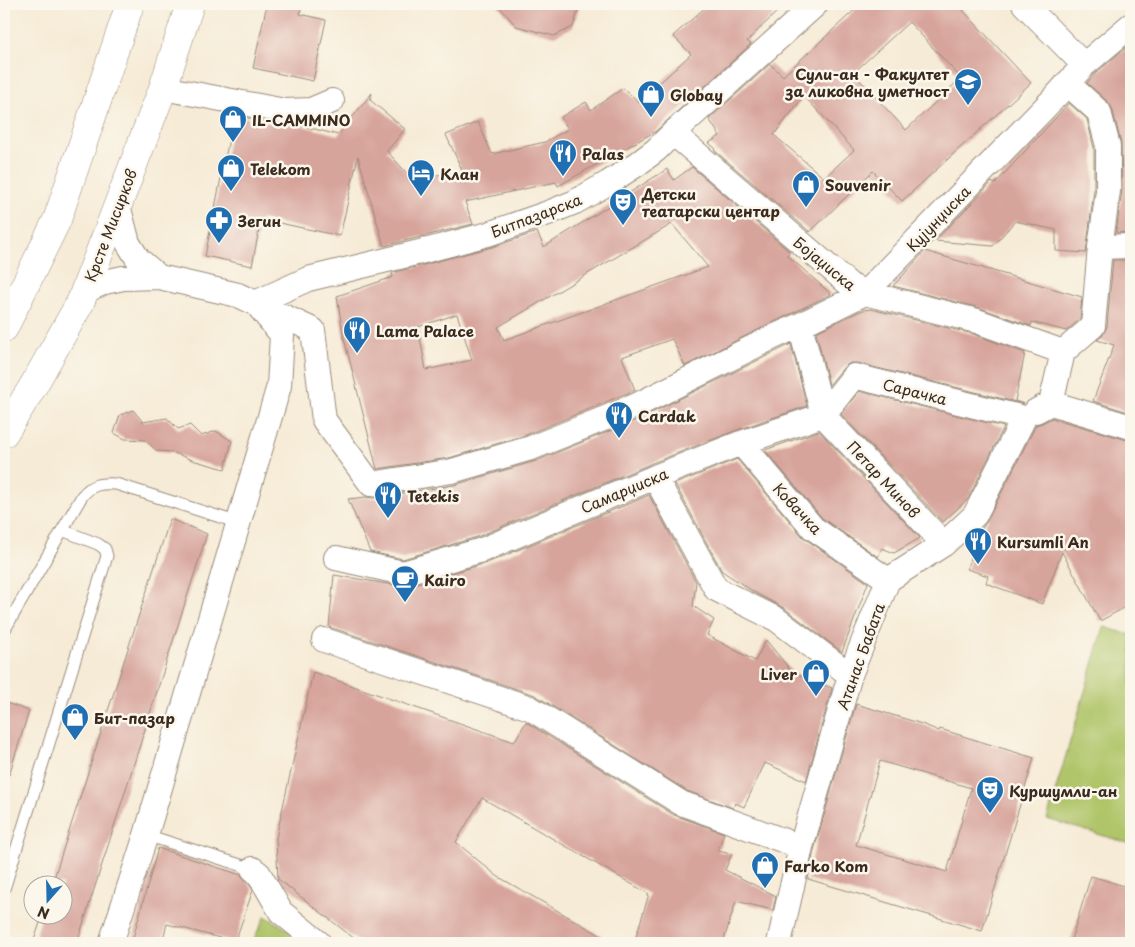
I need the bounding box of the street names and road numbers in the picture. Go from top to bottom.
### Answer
street label: Крсте Мисирков [78,165,142,285]
street label: Кујунџиска [901,179,976,256]
street label: Битпазарска [487,187,585,243]
street label: Бојаџиска [789,231,862,296]
street label: Сарачка [880,372,950,410]
street label: Петар Минов [842,435,926,523]
street label: Самарџиска [577,461,672,519]
street label: Ковачка [768,477,828,539]
street label: Атанас Бабата [830,599,890,713]

